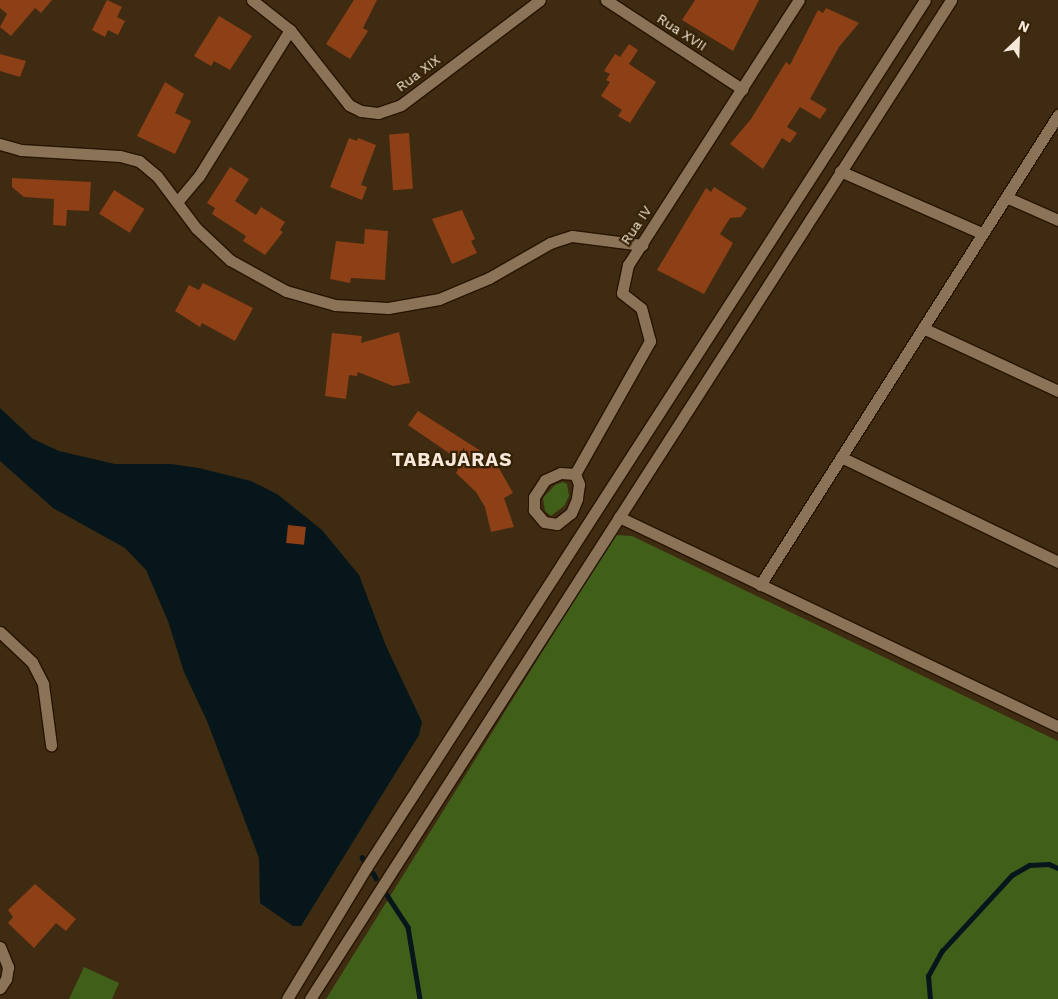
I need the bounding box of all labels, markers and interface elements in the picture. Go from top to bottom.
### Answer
street label: Rua XVII [654,10,710,54]
north arrow [993,15,1043,65]
text: N [1016,17,1032,36]
street label: Rua XIX [392,51,444,95]
street label: Rua IV [617,202,655,248]
district label: TABAJARAS [390,449,514,471]

